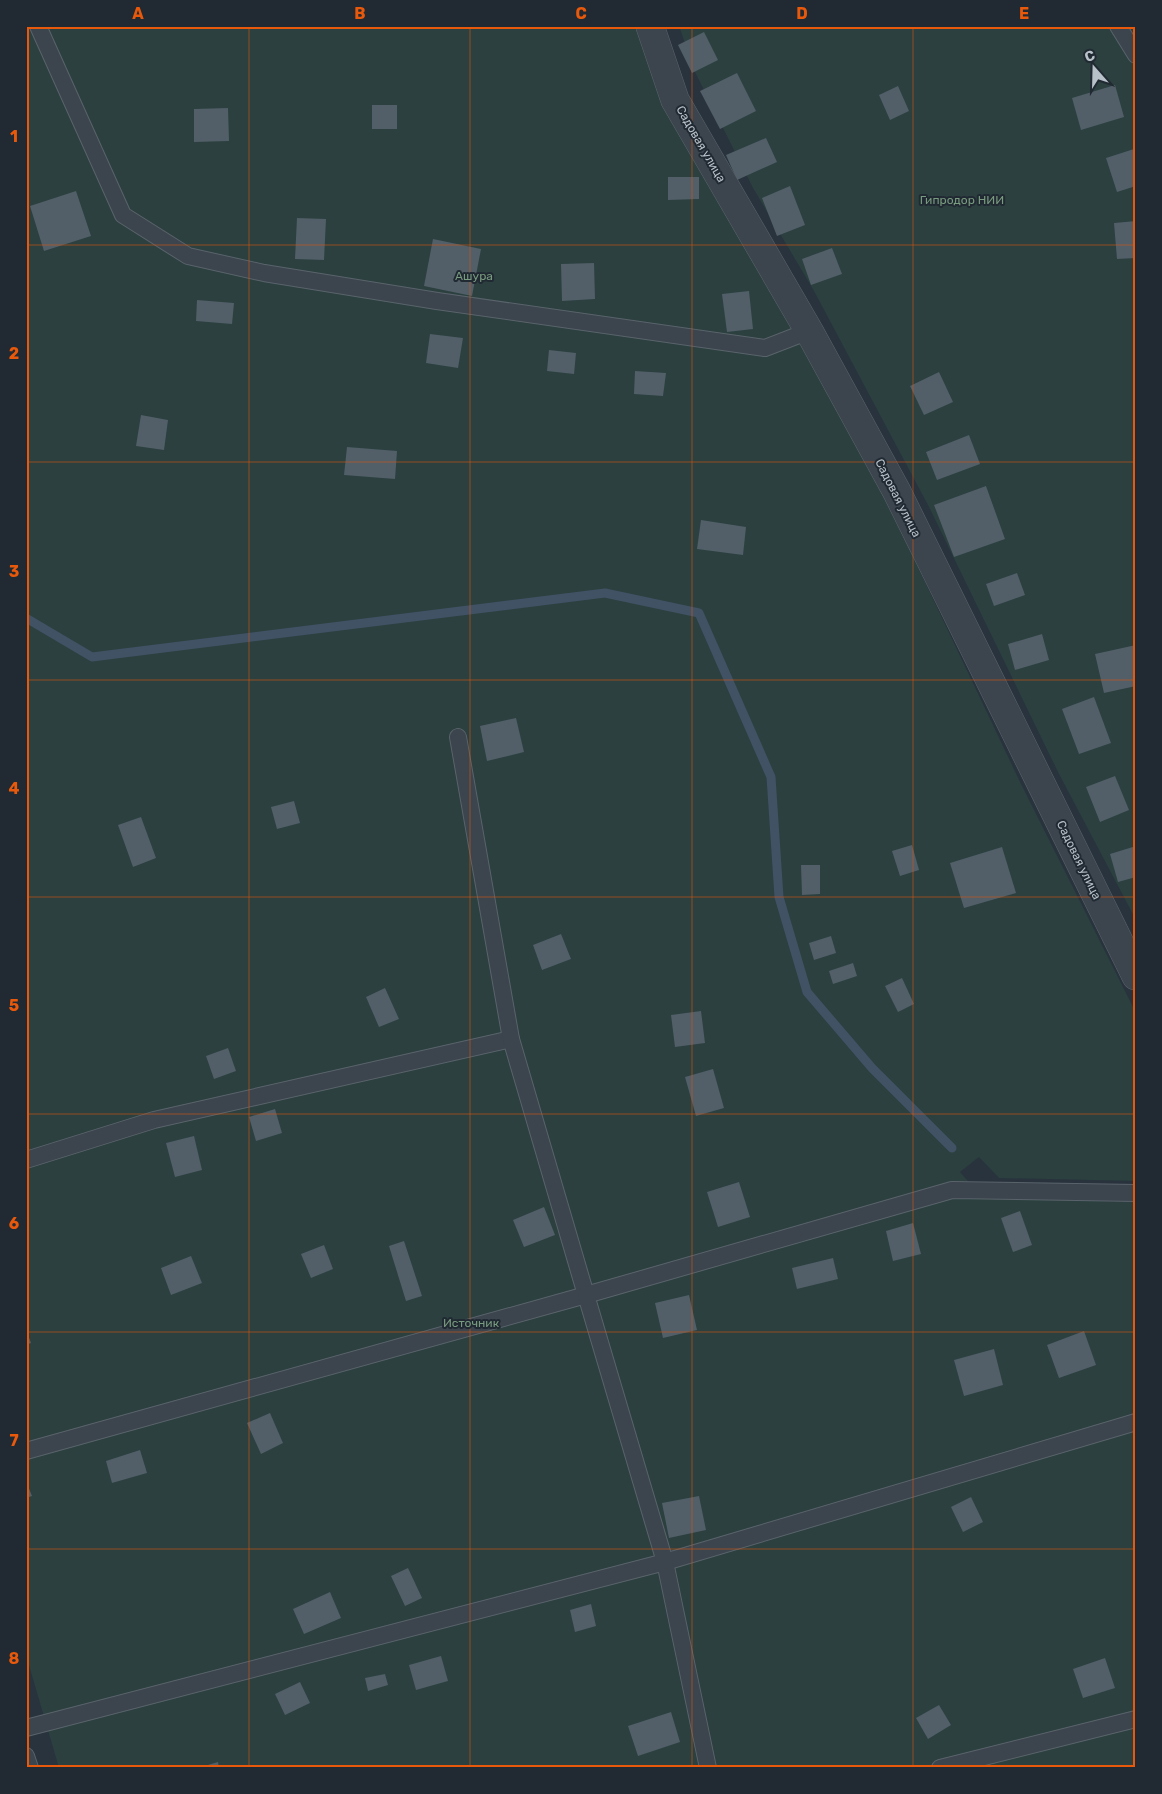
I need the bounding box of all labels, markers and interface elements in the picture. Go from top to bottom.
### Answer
text: A [132,4,144,23]
text: B [354,4,366,23]
text: C [575,4,587,23]
text: D [796,4,808,23]
text: E [1019,4,1029,23]
north arrow [1070,42,1120,92]
text: С [1082,47,1097,66]
street label: Садовая улица [673,103,729,185]
text: 1 [10,127,18,146]
park label: Гипродор НИИ [920,193,1004,207]
park label: Ашура [455,269,493,283]
text: 2 [9,344,19,363]
street label: Садовая улица [872,456,924,540]
text: 3 [9,562,19,581]
text: 4 [9,779,20,798]
street label: Садовая улица [1054,818,1104,902]
text: 5 [9,996,19,1015]
text: 6 [9,1214,19,1233]
park label: Источник [443,1316,500,1330]
text: 7 [9,1431,19,1450]
text: 8 [9,1649,20,1668]

